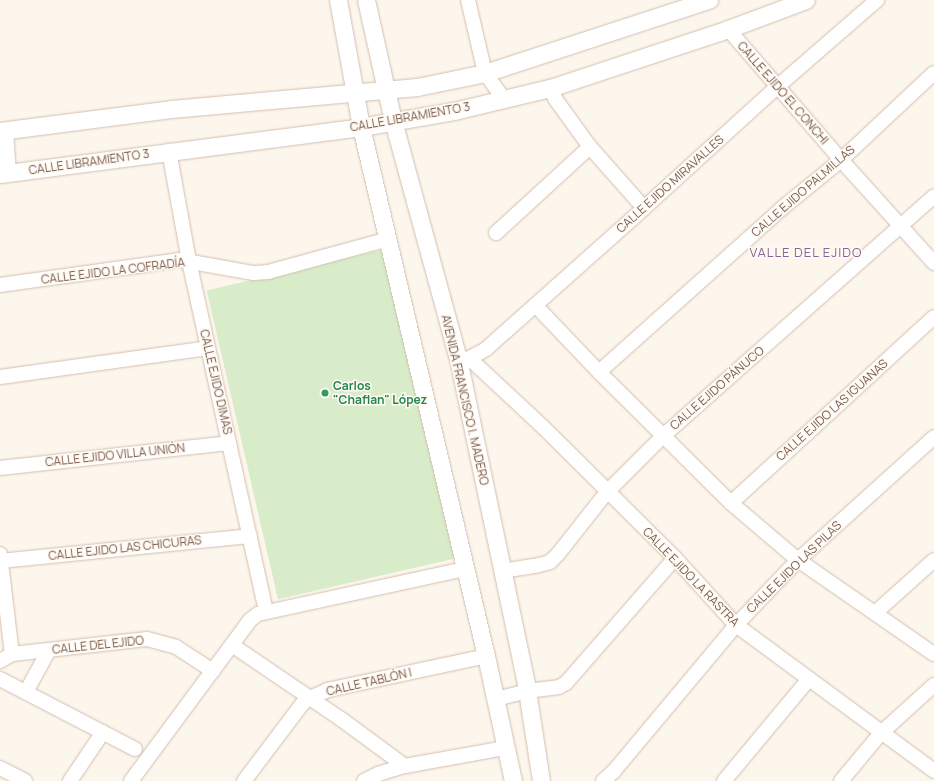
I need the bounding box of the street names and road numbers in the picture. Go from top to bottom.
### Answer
street label: CALLE EJIDO EL CONCHI [734,38,832,148]
street label: CALLE LIBRAMIENTO 3 [349,99,471,135]
street label: CALLE EJIDO MIRAVALLES [613,132,727,236]
street label: CALLE EJIDO PALMILLAS [748,142,858,240]
street label: CALLE LIBRAMIENTO 3 [28,146,150,178]
street label: CALLE EJIDO LA COFRADÍA [40,255,186,287]
street label: AVENIDA FRANCISCO I. MADERO [438,313,492,487]
street label: CALLE EJIDO DIMAS [197,328,235,436]
street label: CALLE EJIDO PÁNUCO [667,343,767,433]
street label: CALLE EJIDO LAS IGUANAS [773,356,891,464]
street label: CALLE EJIDO VILLA UNIÓN [44,441,186,469]
street label: CALLE EJIDO LAS PILAS [744,518,844,616]
street label: CALLE EJIDO LA RASTRA [640,524,742,630]
street label: CALLE EJIDO LAS CHICURAS [48,533,202,563]
street label: CALLE DEL EJIDO [51,633,145,657]
street label: CALLE TABLÓN I [325,665,413,699]

